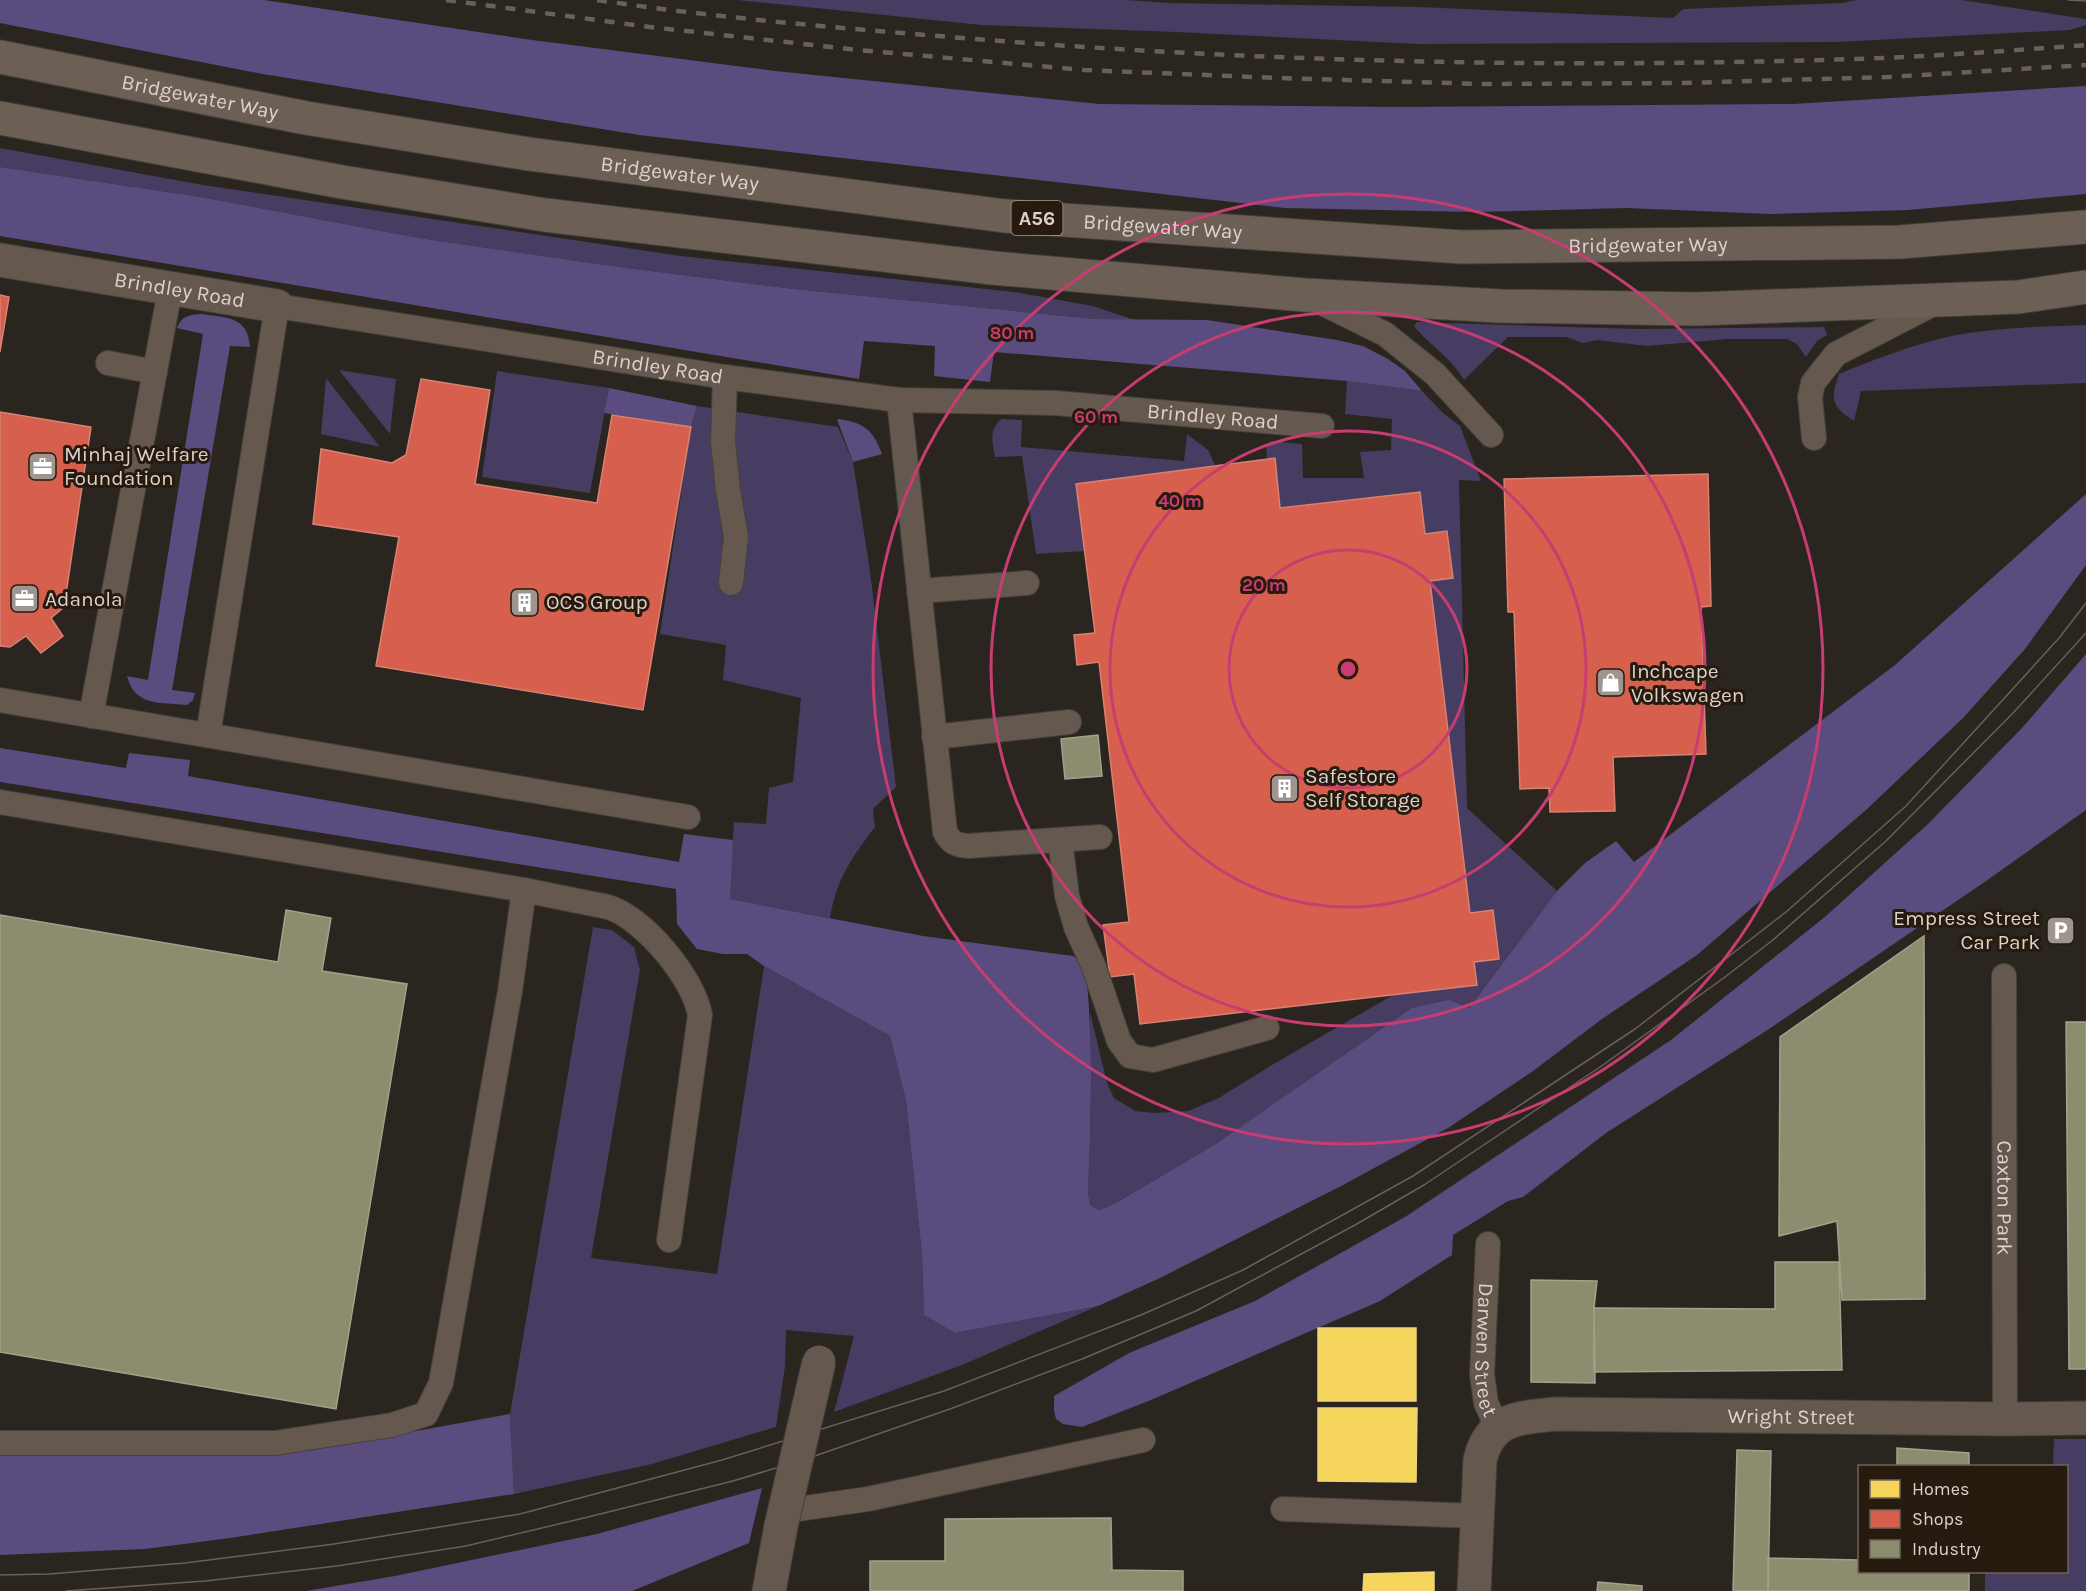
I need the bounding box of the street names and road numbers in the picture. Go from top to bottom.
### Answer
street label: Bridgewater Way [119,70,281,124]
street label: Bridgewater Way [599,151,761,196]
road number: A56 [1012,201,1062,235]
street label: Bridgewater Way [1082,209,1243,244]
street label: Bridgewater Way [1568,232,1728,258]
street label: Brindley Road [113,267,247,312]
street label: Brindley Road [591,344,725,389]
street label: Brindley Road [1146,399,1280,434]
street label: Caxton Park [1992,1141,2017,1256]
street label: Darwen Street [1470,1282,1503,1421]
street label: Wright Street [1728,1404,1855,1429]

